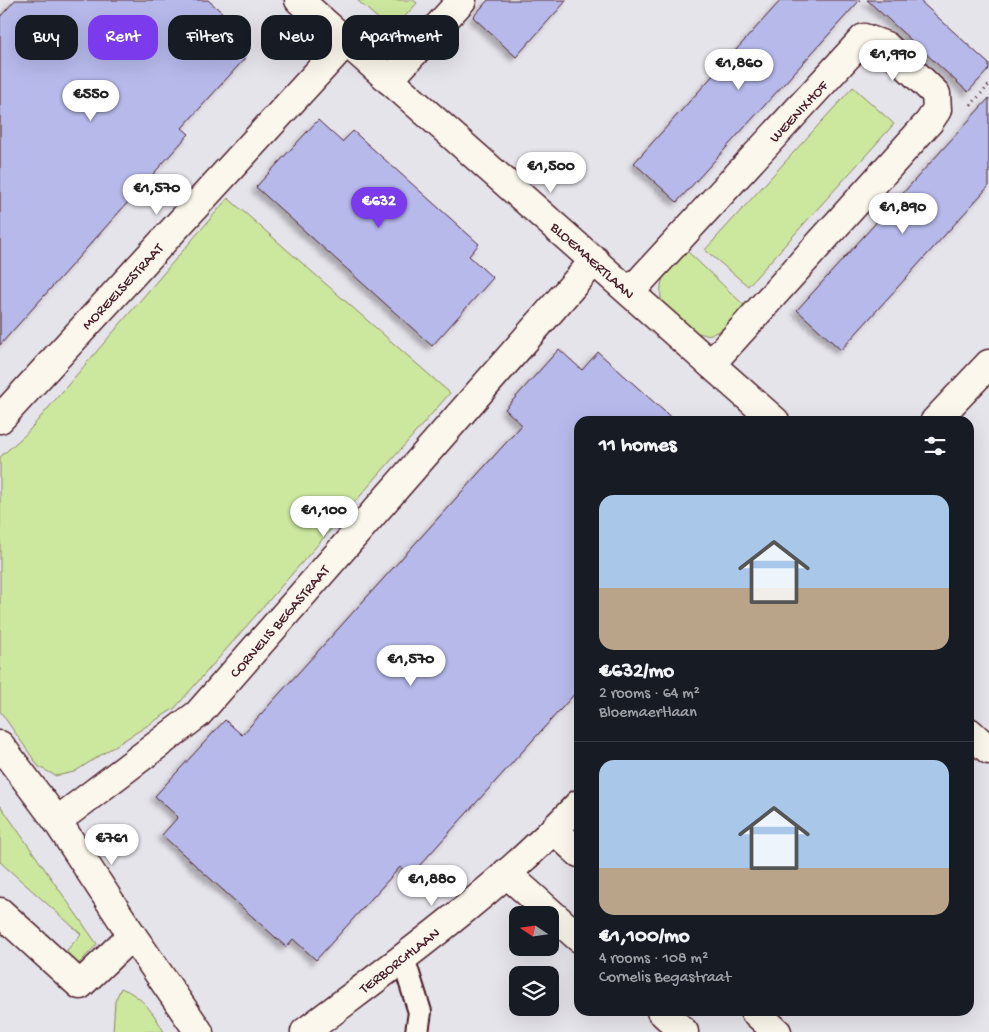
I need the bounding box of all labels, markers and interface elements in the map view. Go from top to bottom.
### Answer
chip: Buy [15,15,78,60]
chip: Rent [88,15,158,60]
chip: Filters [168,15,251,60]
chip: New [261,15,332,60]
chip: Apartment [342,15,459,60]
pin: €1,990 [852,39,934,82]
text: €1,990 [870,46,916,65]
pin: €1,860 [698,48,780,91]
text: €1,860 [716,55,762,74]
street label: WEENIXHOF [766,77,834,147]
pin: €550 [61,80,121,122]
text: €550 [73,86,109,105]
pin: €1,500 [510,152,592,194]
text: €1,500 [527,158,575,177]
pin: €1,570 [116,174,198,216]
text: €1,570 [134,180,180,199]
pin: €632 [349,186,409,229]
pin: €1,890 [862,192,944,235]
text: €632 [362,193,396,212]
text: €1,890 [880,199,926,218]
street label: BLOEMAERTLAAN [545,218,637,304]
street label: MOREELSESTRAAT [79,239,169,334]
icon: filters [921,432,949,460]
text: 11 homes [599,434,677,459]
pin: €1,100 [283,496,365,538]
text: €1,100 [301,502,347,521]
icon: home [729,527,819,617]
street label: CORNELIS BEGASTRAAT [227,561,335,682]
pin: €1,570 [370,644,452,687]
text: €1,570 [388,651,434,670]
text: €632/mo [599,660,674,685]
text: 2 rooms · 64 m² [599,685,700,704]
text: Bloemaertlaan [599,704,697,723]
icon: home [729,793,819,883]
pin: €761 [82,824,142,866]
text: €761 [96,830,128,849]
pin: €1,880 [391,864,473,907]
text: €1,880 [408,871,456,890]
north arrow [509,906,559,956]
map controls [509,906,559,1016]
street label: TERBORCHLAAN [356,924,444,999]
text: €1,100/mo [599,925,690,950]
text: 4 rooms · 108 m² [599,950,708,969]
button: layers [509,966,559,1016]
text: Cornelis Begastraat [599,969,731,988]

